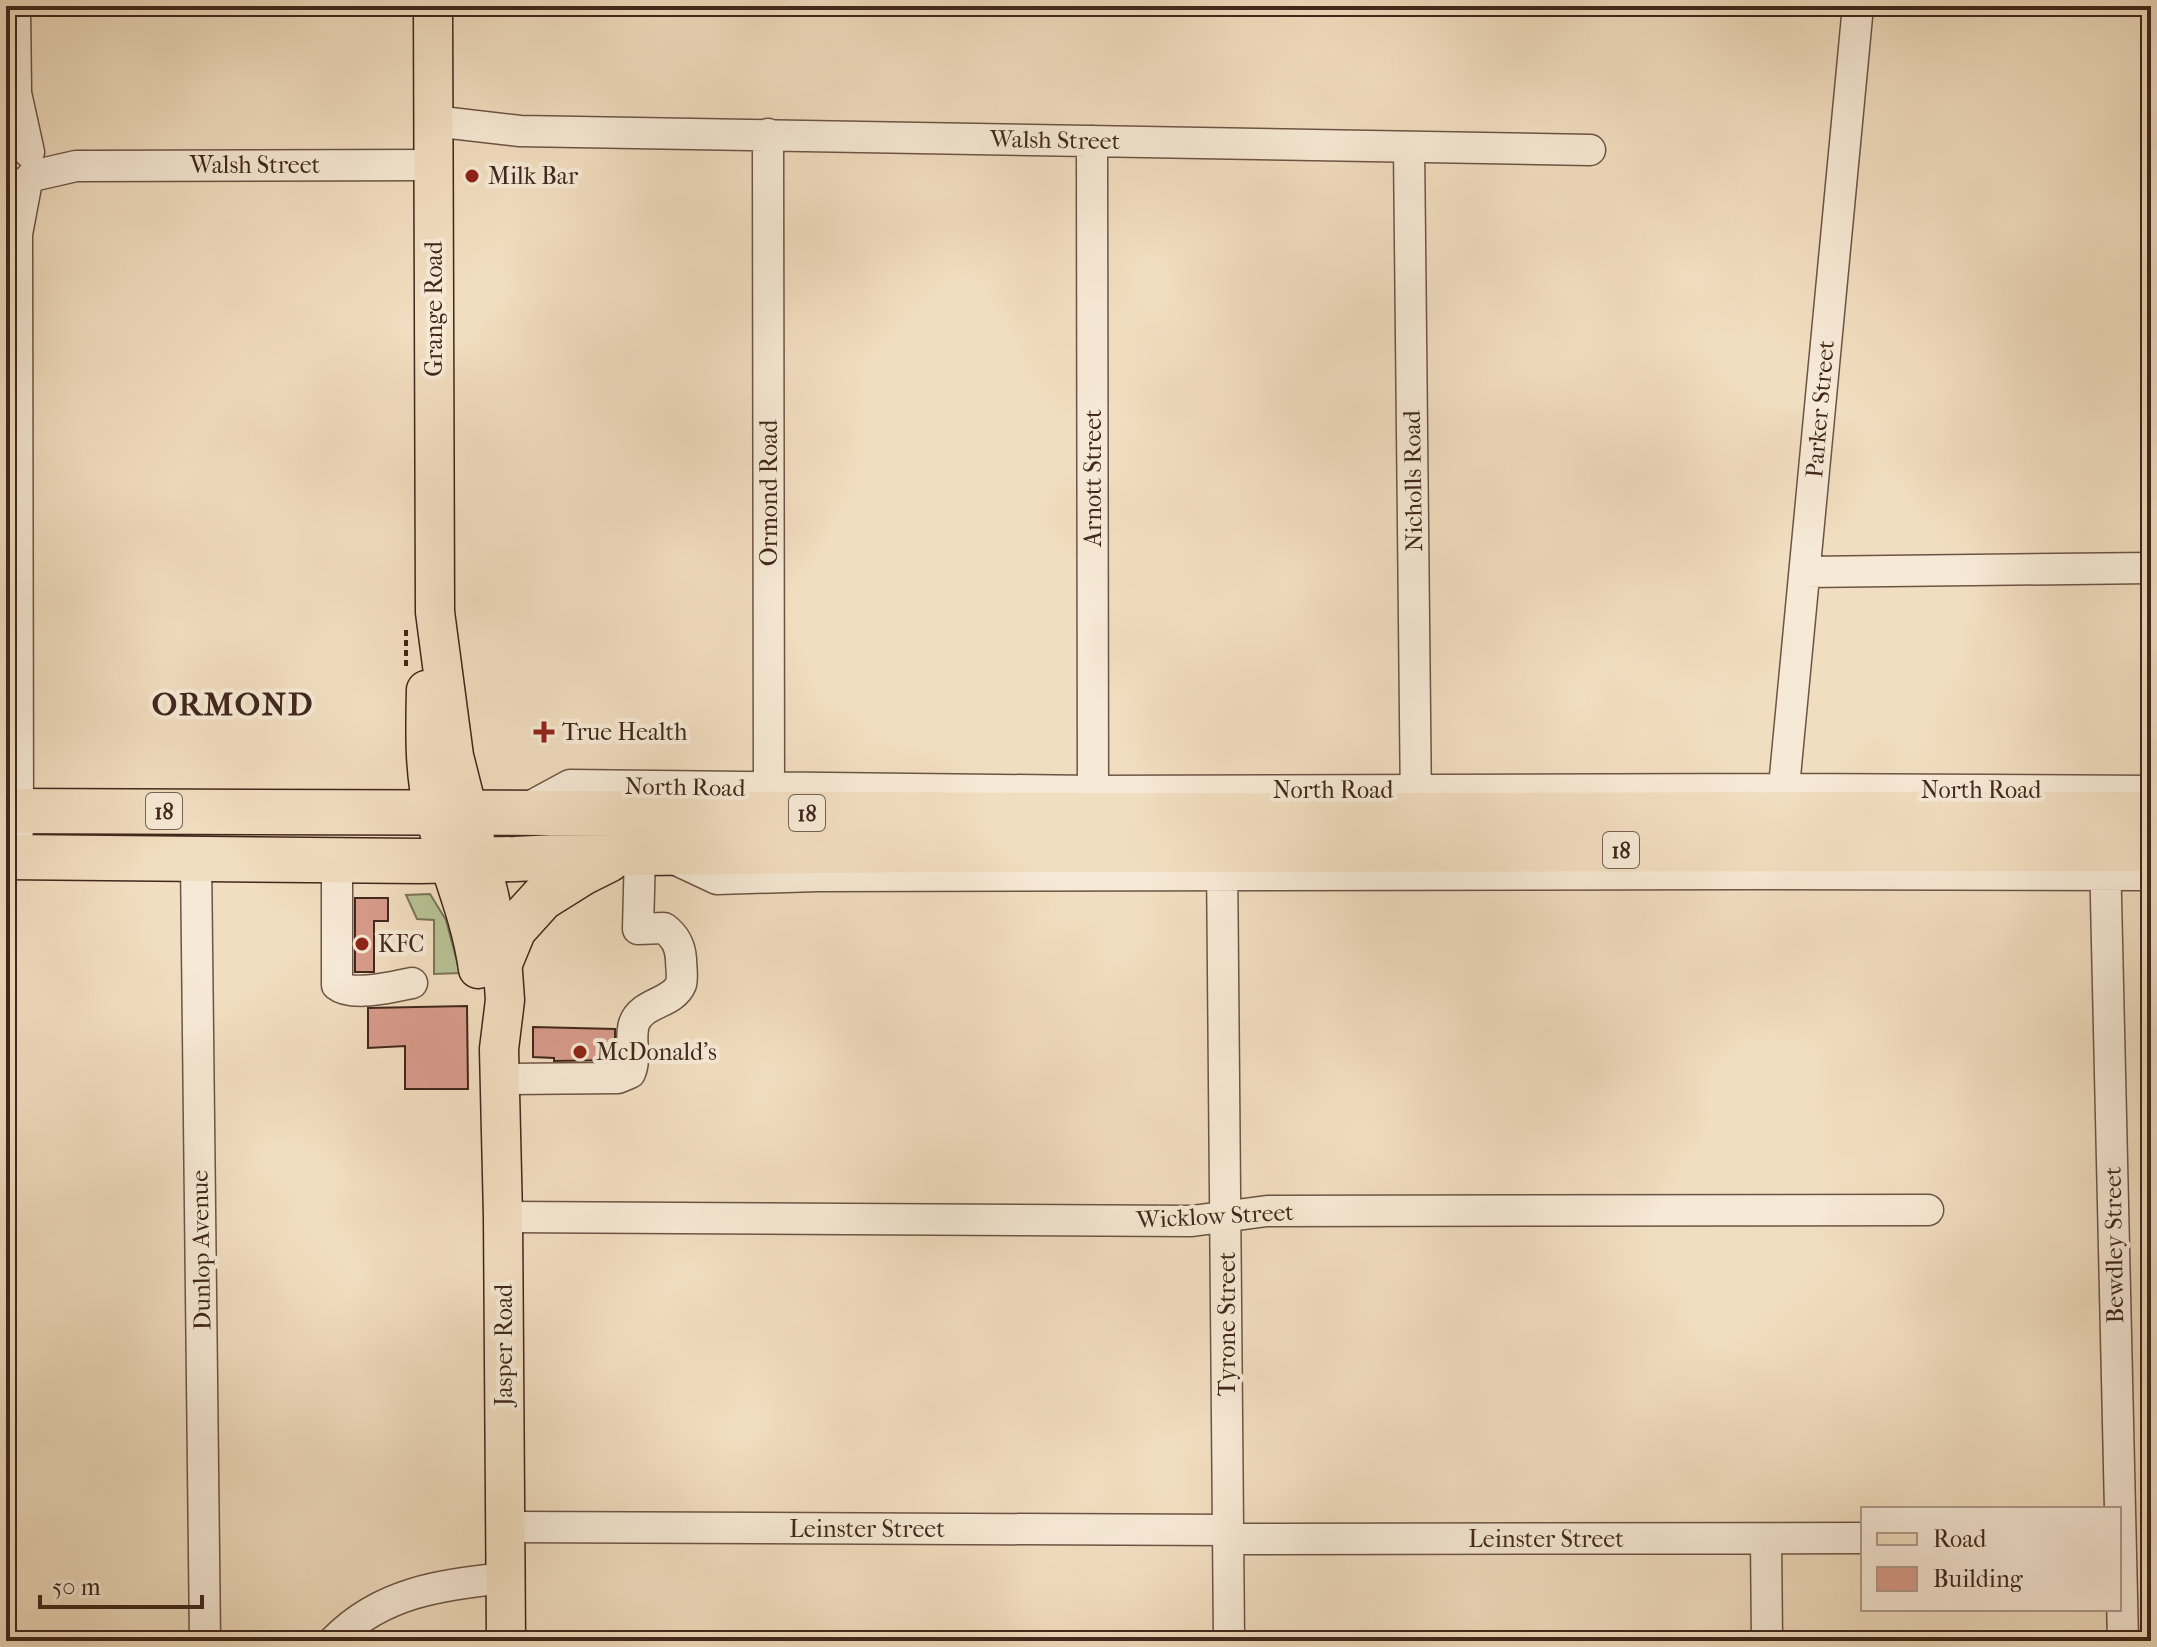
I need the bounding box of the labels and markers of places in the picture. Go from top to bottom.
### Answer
place label: Milk Bar [488,162,579,190]
marker: Milk Bar [463,167,481,185]
place label: True Health [562,718,688,746]
marker: True Health [533,721,555,743]
place label: KFC [378,930,424,958]
marker: KFC [353,935,371,953]
place label: McDonald's [596,1038,717,1066]
marker: McDonald's [571,1043,589,1061]

